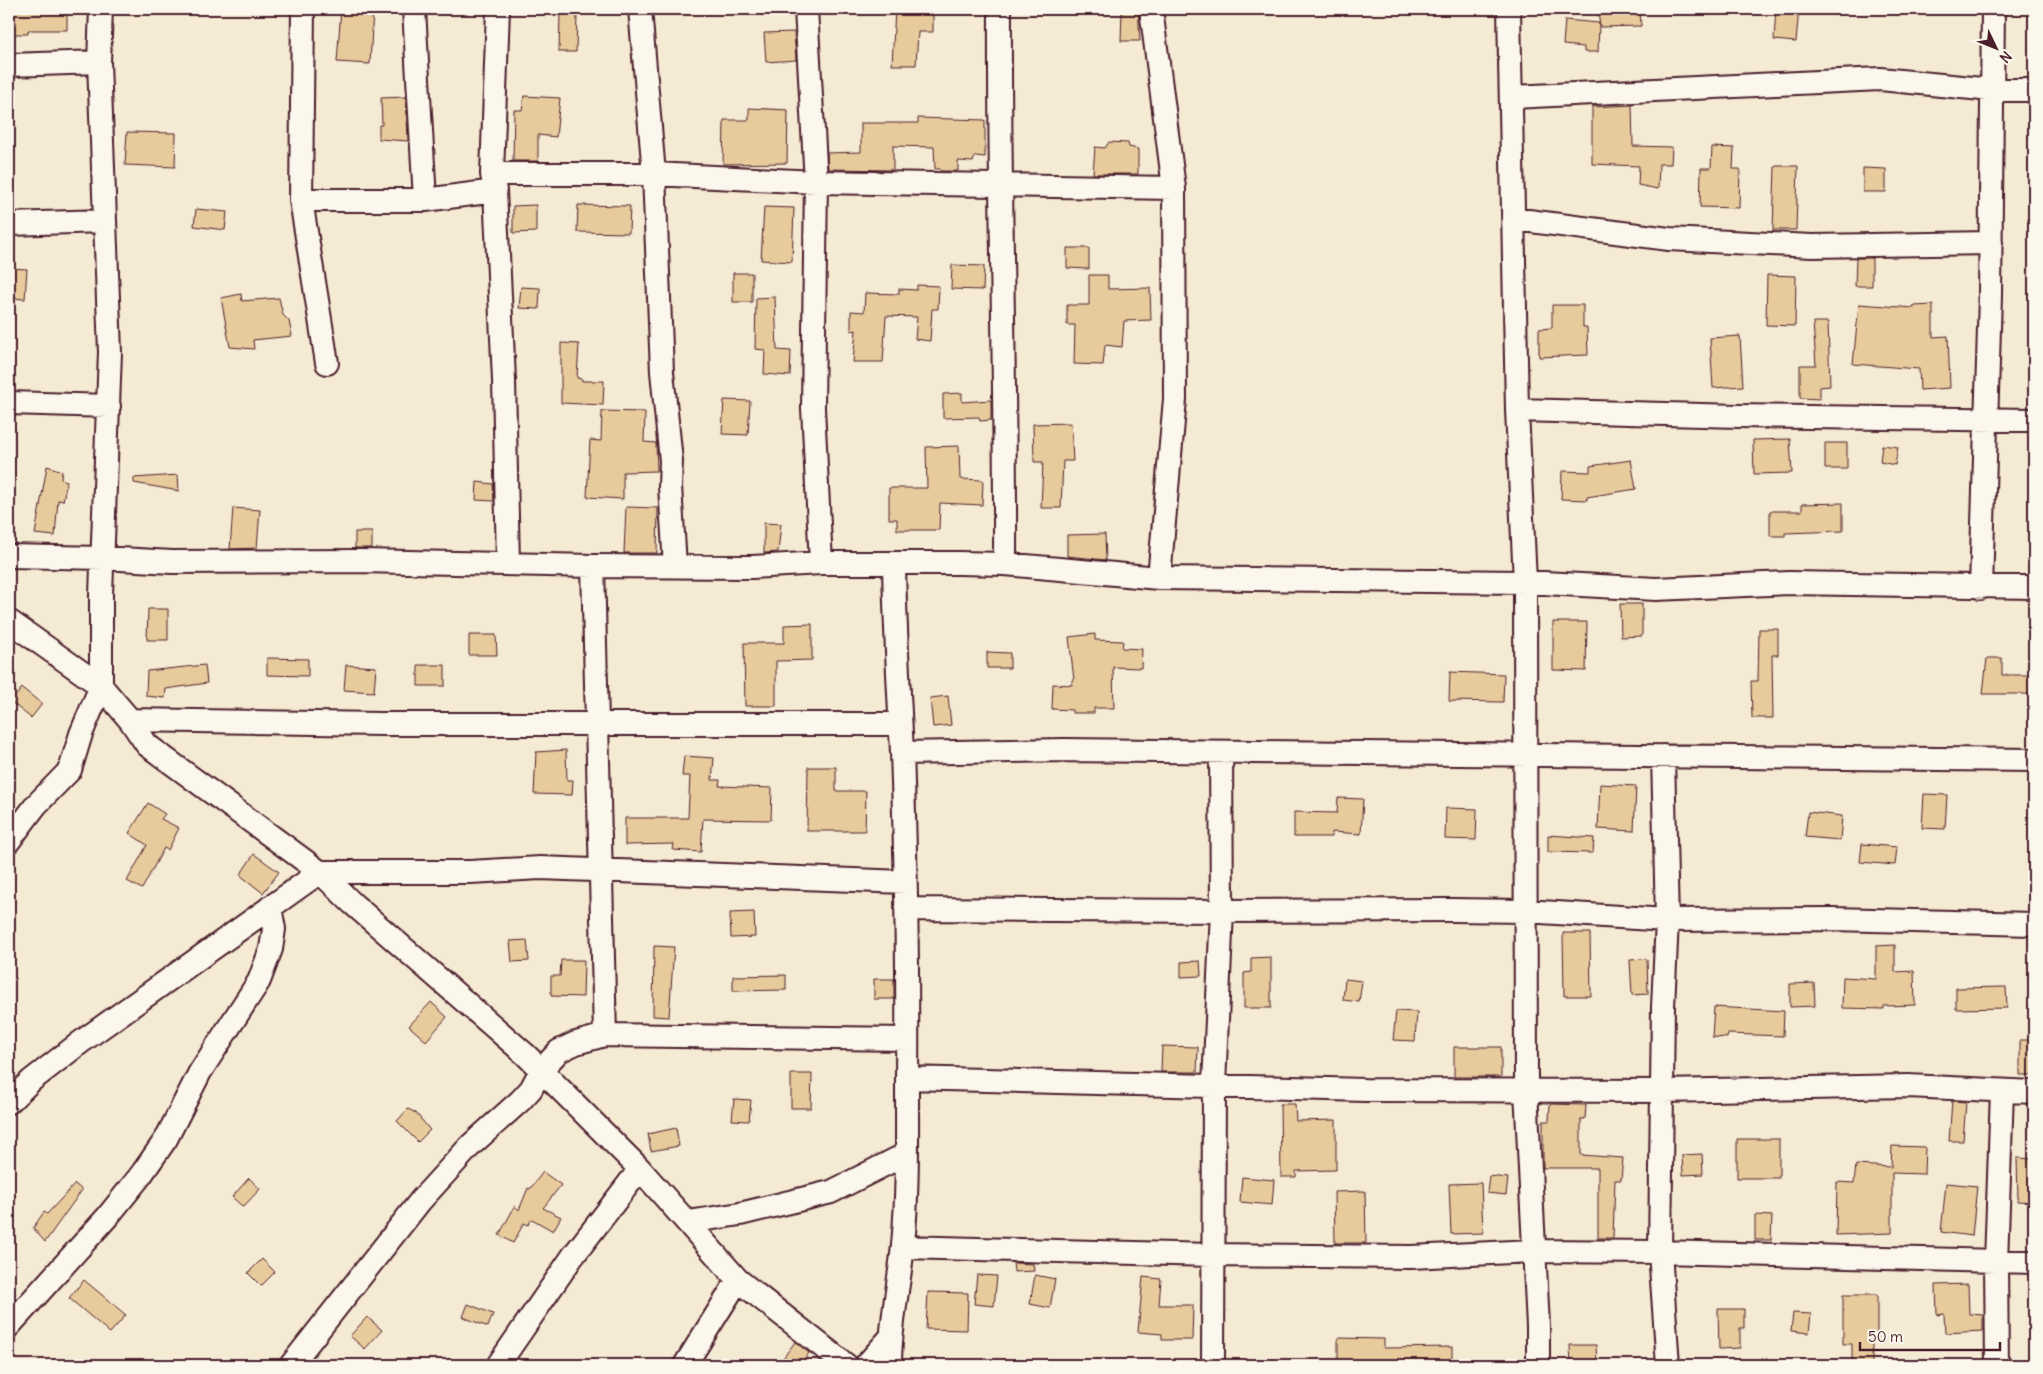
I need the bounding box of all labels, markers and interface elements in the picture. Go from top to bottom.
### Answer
north arrow [1970,22,2020,72]
text: N [1996,47,2015,67]
scale bar [1860,1319,2000,1351]
text: 50 m [1868,1327,1903,1346]

